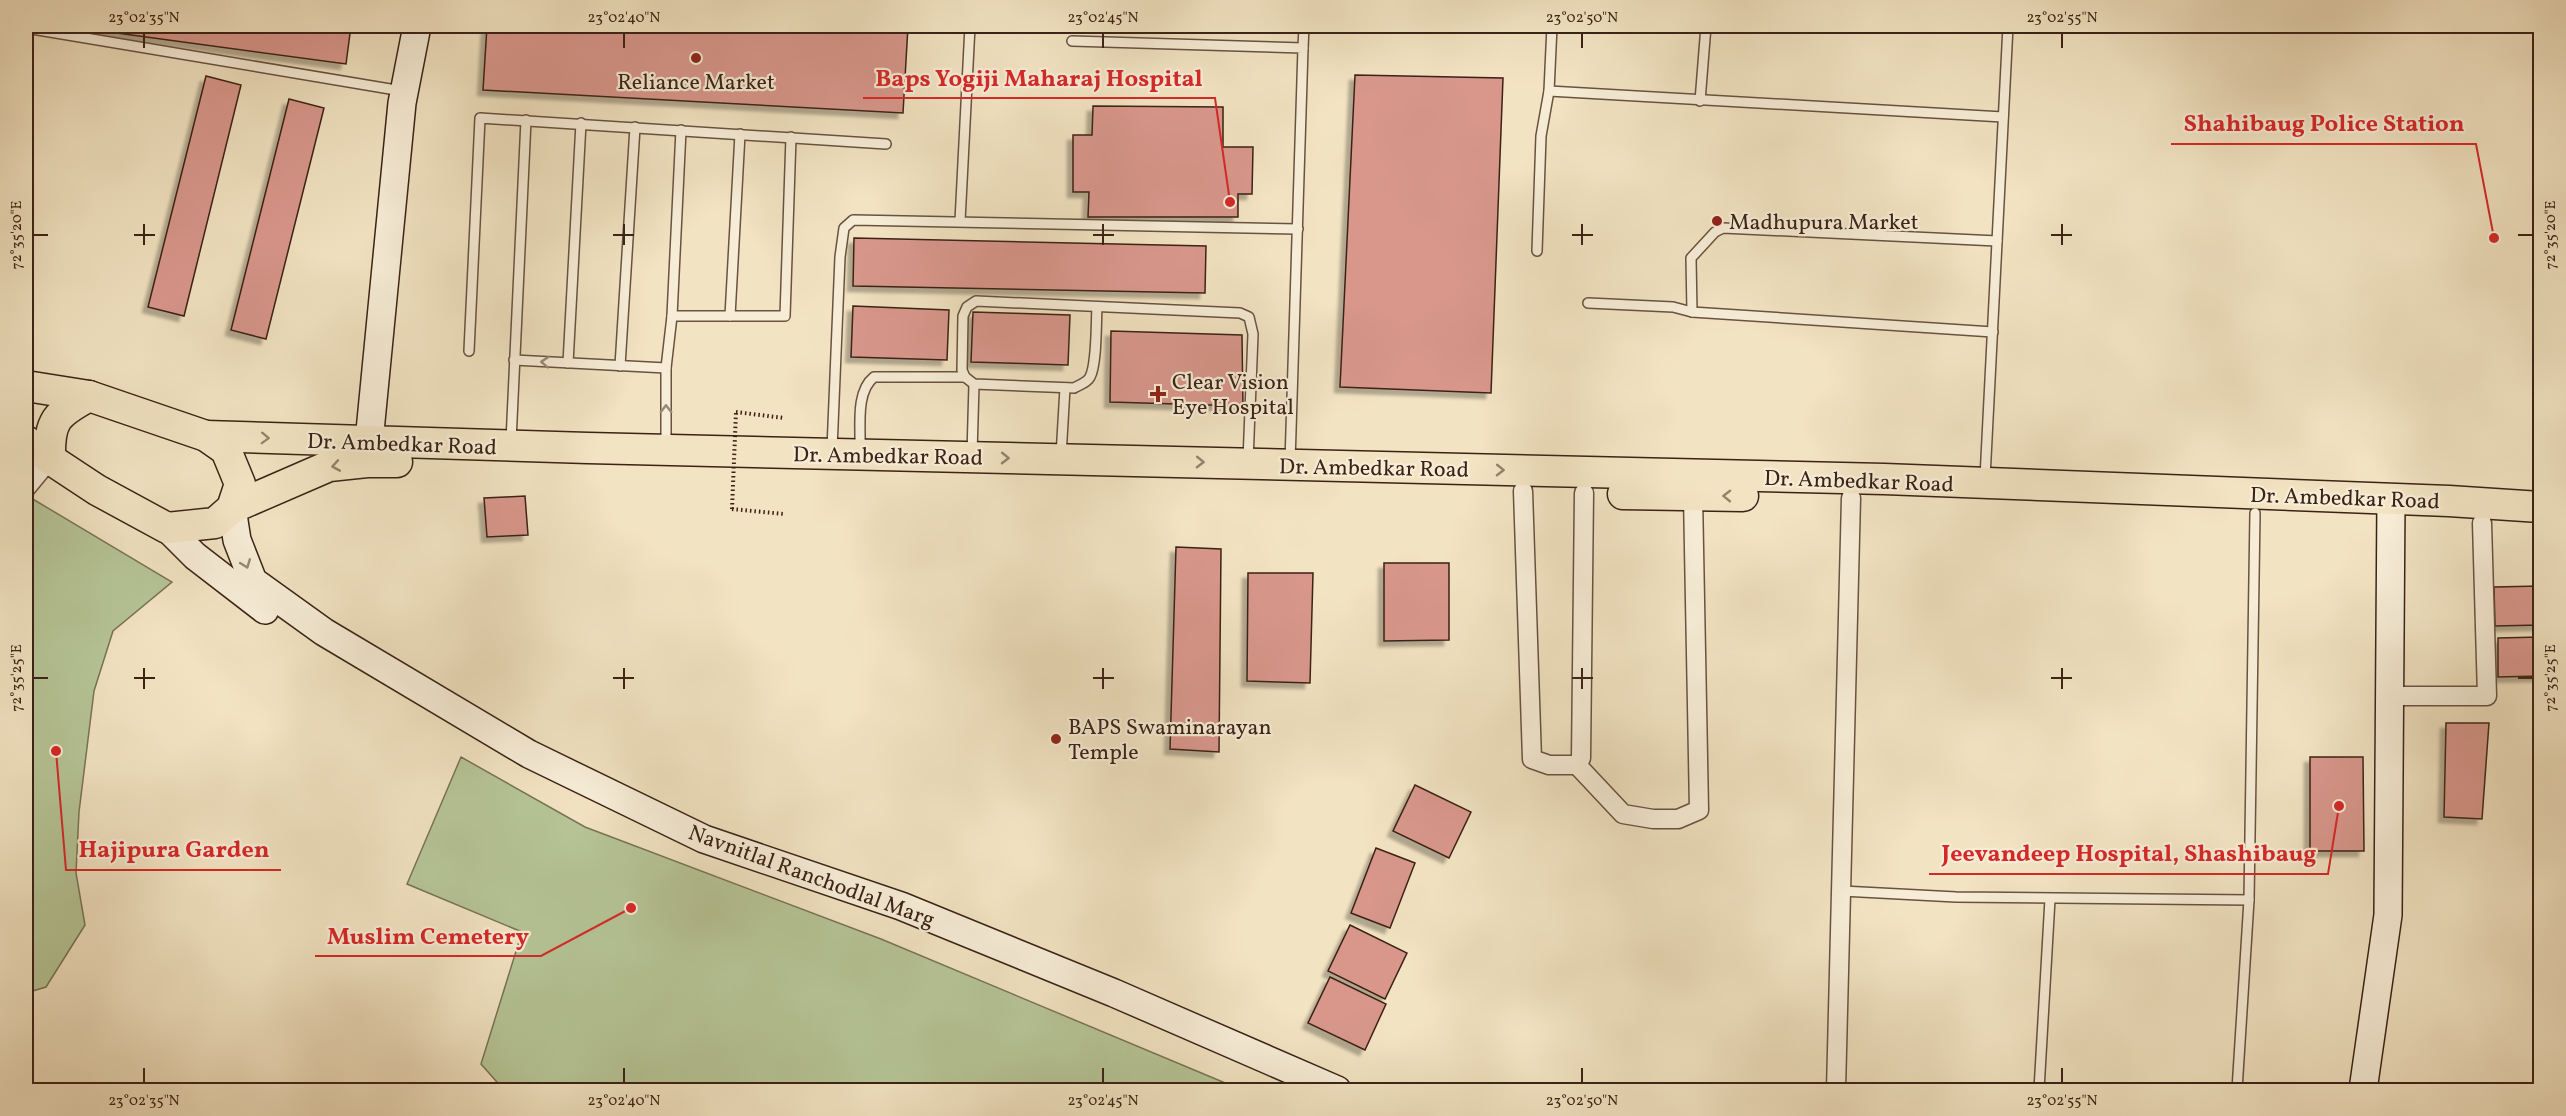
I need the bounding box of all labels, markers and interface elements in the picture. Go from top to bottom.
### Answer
text: 23°02'35"N [108,8,180,29]
text: 23°02'40"N [588,8,660,29]
text: 23°02'45"N [1067,8,1139,29]
text: 23°02'50"N [1546,8,1618,29]
text: 23°02'55"N [2026,8,2098,29]
marker: Reliance Market [689,51,703,65]
callout: Baps Yogiji Maharaj Hospital [863,56,1215,98]
text: Baps Yogiji Maharaj Hospital [875,63,1203,97]
place label: Reliance Market [617,68,775,99]
callout: Shahibaug Police Station [2171,102,2476,144]
text: Shahibaug Police Station [2184,108,2465,142]
text: 72°35'20"E [7,201,28,269]
text: 72°35'20"E [2541,201,2562,269]
place label: Madhupura Market [1729,208,1919,239]
marker: Madhupura Market [1710,214,1724,228]
one-way arrow [540,356,550,369]
place label: Clear Vision Eye Hospital [1172,368,1294,424]
marker: Clear Vision Eye Hospital [1149,385,1167,403]
one-way arrow [660,405,672,414]
street label: Dr. Ambedkar Road [306,427,497,464]
one-way arrow [260,432,269,445]
street label: Dr. Ambedkar Road [793,440,983,475]
one-way arrow [1001,451,1010,464]
street label: Dr. Ambedkar Road [1279,452,1469,487]
one-way arrow [1196,456,1205,469]
one-way arrow [331,459,341,472]
one-way arrow [1496,464,1505,476]
street label: Dr. Ambedkar Road [1763,464,1954,501]
street label: Dr. Ambedkar Road [2249,481,2440,518]
one-way arrow [1722,490,1731,502]
one-way arrow [239,558,252,569]
text: 72°35'25"E [7,644,28,712]
text: 72°35'25"E [2541,644,2562,712]
place label: BAPS Swaminarayan Temple [1068,713,1272,769]
marker: BAPS Swaminarayan Temple [1049,732,1063,746]
street label: Navnitlal Ranchodlal Marg [684,818,939,936]
callout: Hajipura Garden [66,828,281,870]
callout: Jeevandeep Hospital, Shashibaug [1929,832,2328,874]
text: Hajipura Garden [78,834,270,868]
text: Jeevandeep Hospital, Shashibaug [1940,838,2317,872]
callout: Muslim Cemetery [315,914,541,956]
text: Muslim Cemetery [327,921,529,955]
text: 23°02'35"N [108,1091,180,1112]
text: 23°02'40"N [588,1091,660,1112]
text: 23°02'45"N [1067,1091,1139,1112]
text: 23°02'50"N [1546,1091,1618,1112]
text: 23°02'55"N [2026,1091,2098,1112]

